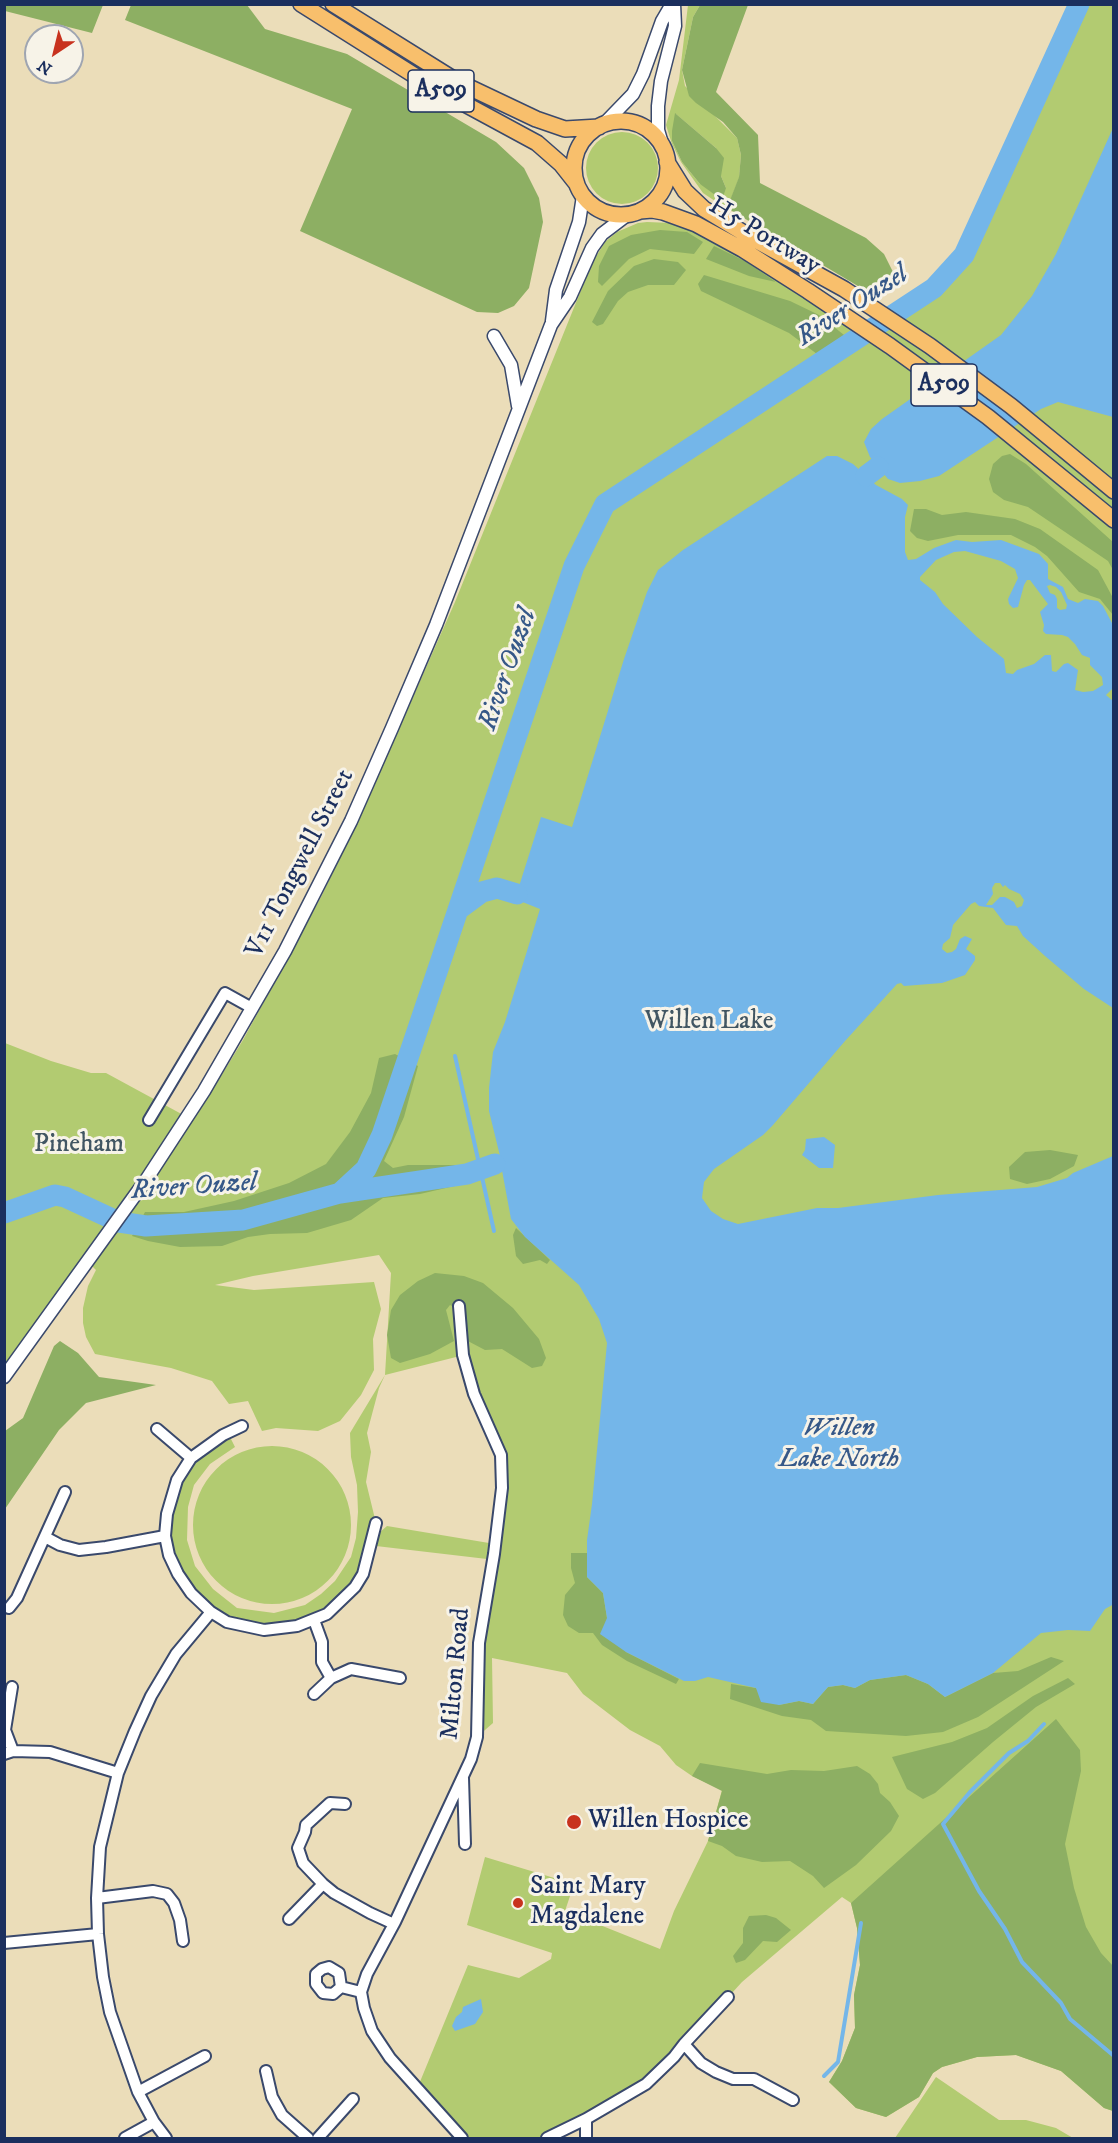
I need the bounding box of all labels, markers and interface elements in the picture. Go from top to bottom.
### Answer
north arrow [24,24,84,84]
text: N [34,55,56,79]
road number: A509 [408,70,474,112]
street label: H5 Portway [702,191,826,283]
water label: River Ouzel [791,259,915,355]
road number: A509 [911,364,977,406]
water label: River Ouzel [473,605,545,735]
street label: V11 Tongwell Street [240,764,362,964]
park label: Willen Lake [644,1007,774,1039]
park label: Pineham [34,1130,124,1162]
water label: River Ouzel [130,1167,258,1209]
water label: Willen Lake North [779,1413,899,1476]
street label: Milton Road [436,1607,478,1741]
place label: Willen Hospice [588,1806,748,1838]
marker: Willen Hospice [565,1813,583,1831]
place label: Saint Mary Magdalene [530,1872,646,1934]
marker: Saint Mary Magdalene [511,1896,525,1910]

